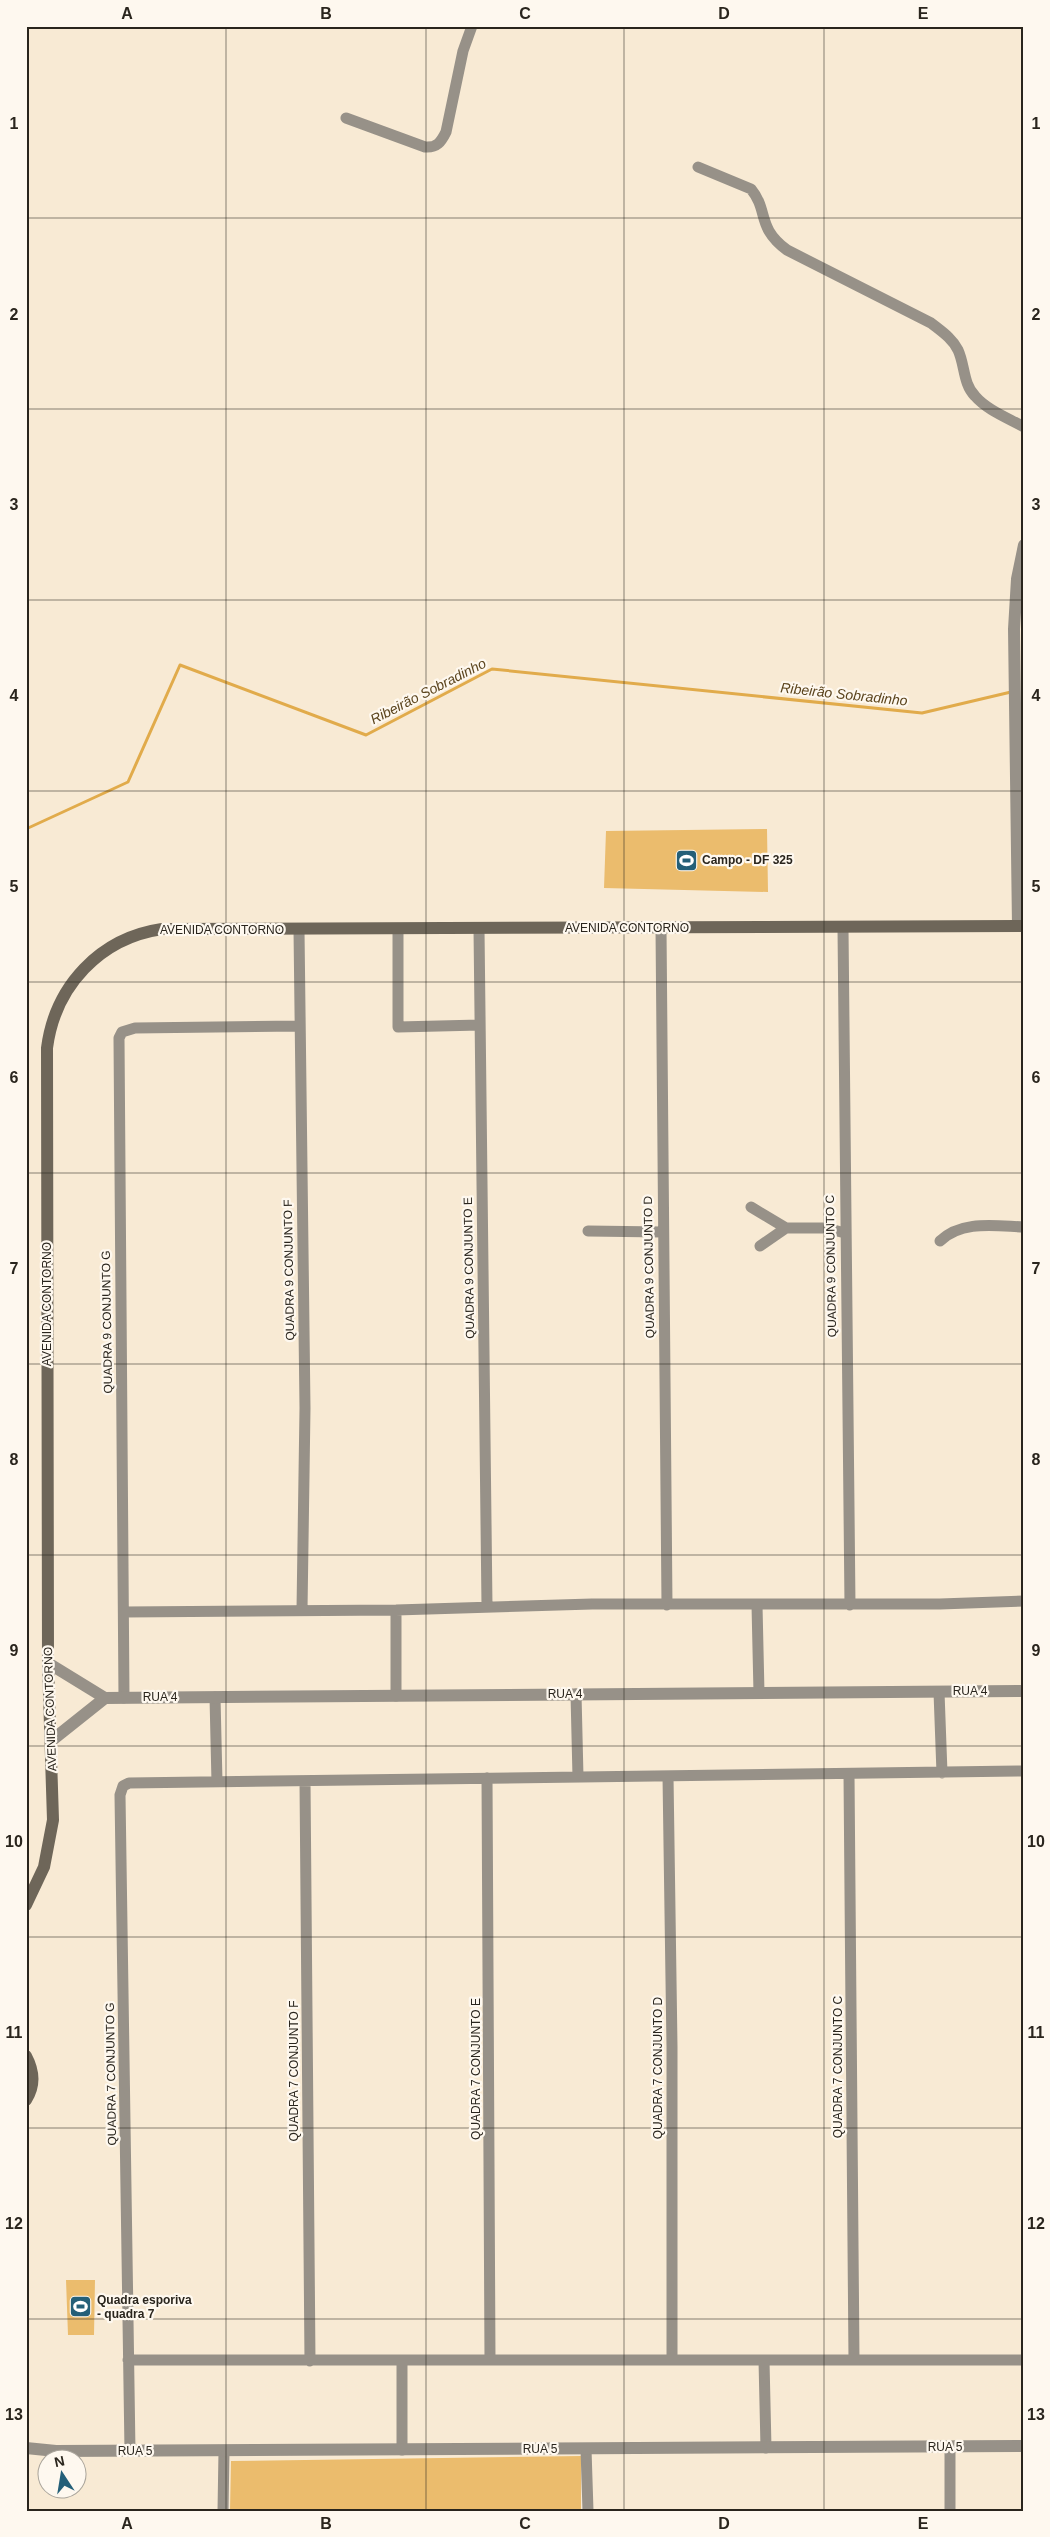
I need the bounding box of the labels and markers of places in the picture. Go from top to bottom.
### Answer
sports icon: Campo - DF 325 [674,848,698,872]
place label: Campo - DF 325 [702,853,793,867]
place label: Quadra esporiva - quadra 7 [97,2293,192,2321]
sports icon: Quadra esporiva - quadra 7 [69,2295,93,2319]

